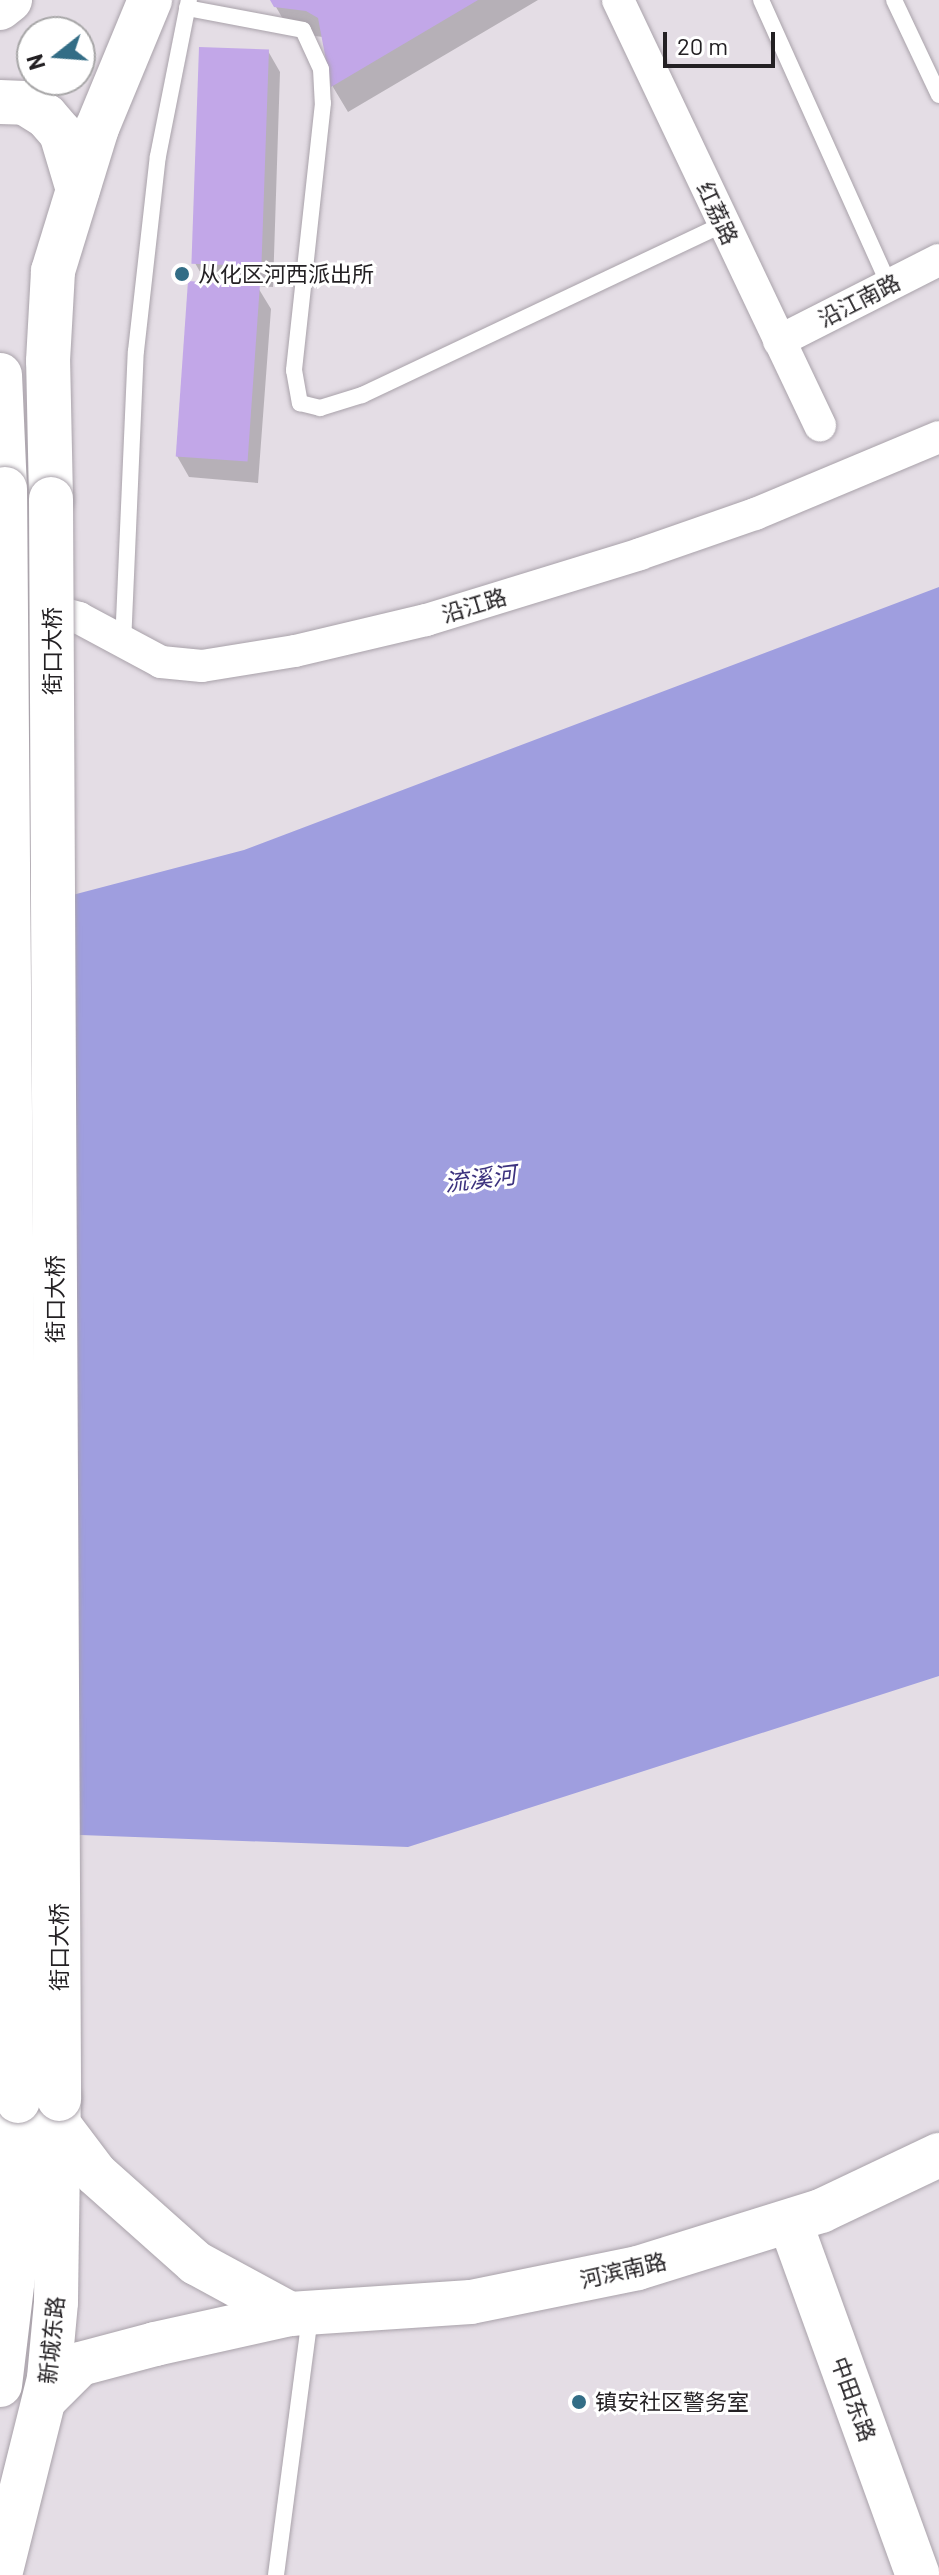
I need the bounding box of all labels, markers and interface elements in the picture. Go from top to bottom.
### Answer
north arrow [16,16,96,96]
scale bar [667,16,779,66]
text: 20 m [677,31,728,60]
text: N [20,52,50,73]
street label: 红荔路 [692,178,744,248]
place label: 从化区河西派出所 [198,261,374,287]
marker: 从化区河西派出所 [173,265,191,283]
street label: 沿江南路 [814,268,904,332]
street label: 沿江路 [439,583,509,627]
street label: 街口大桥 [39,607,65,695]
water label: 流溪河 [443,1159,517,1197]
street label: 街口大桥 [42,1255,68,1343]
street label: 街口大桥 [46,1903,72,1991]
street label: 河滨南路 [577,2247,669,2293]
street label: 新城东路 [33,2295,69,2385]
street label: 中田东路 [827,2353,881,2445]
place label: 镇安社区警务室 [595,2389,749,2415]
marker: 镇安社区警务室 [570,2393,588,2411]

